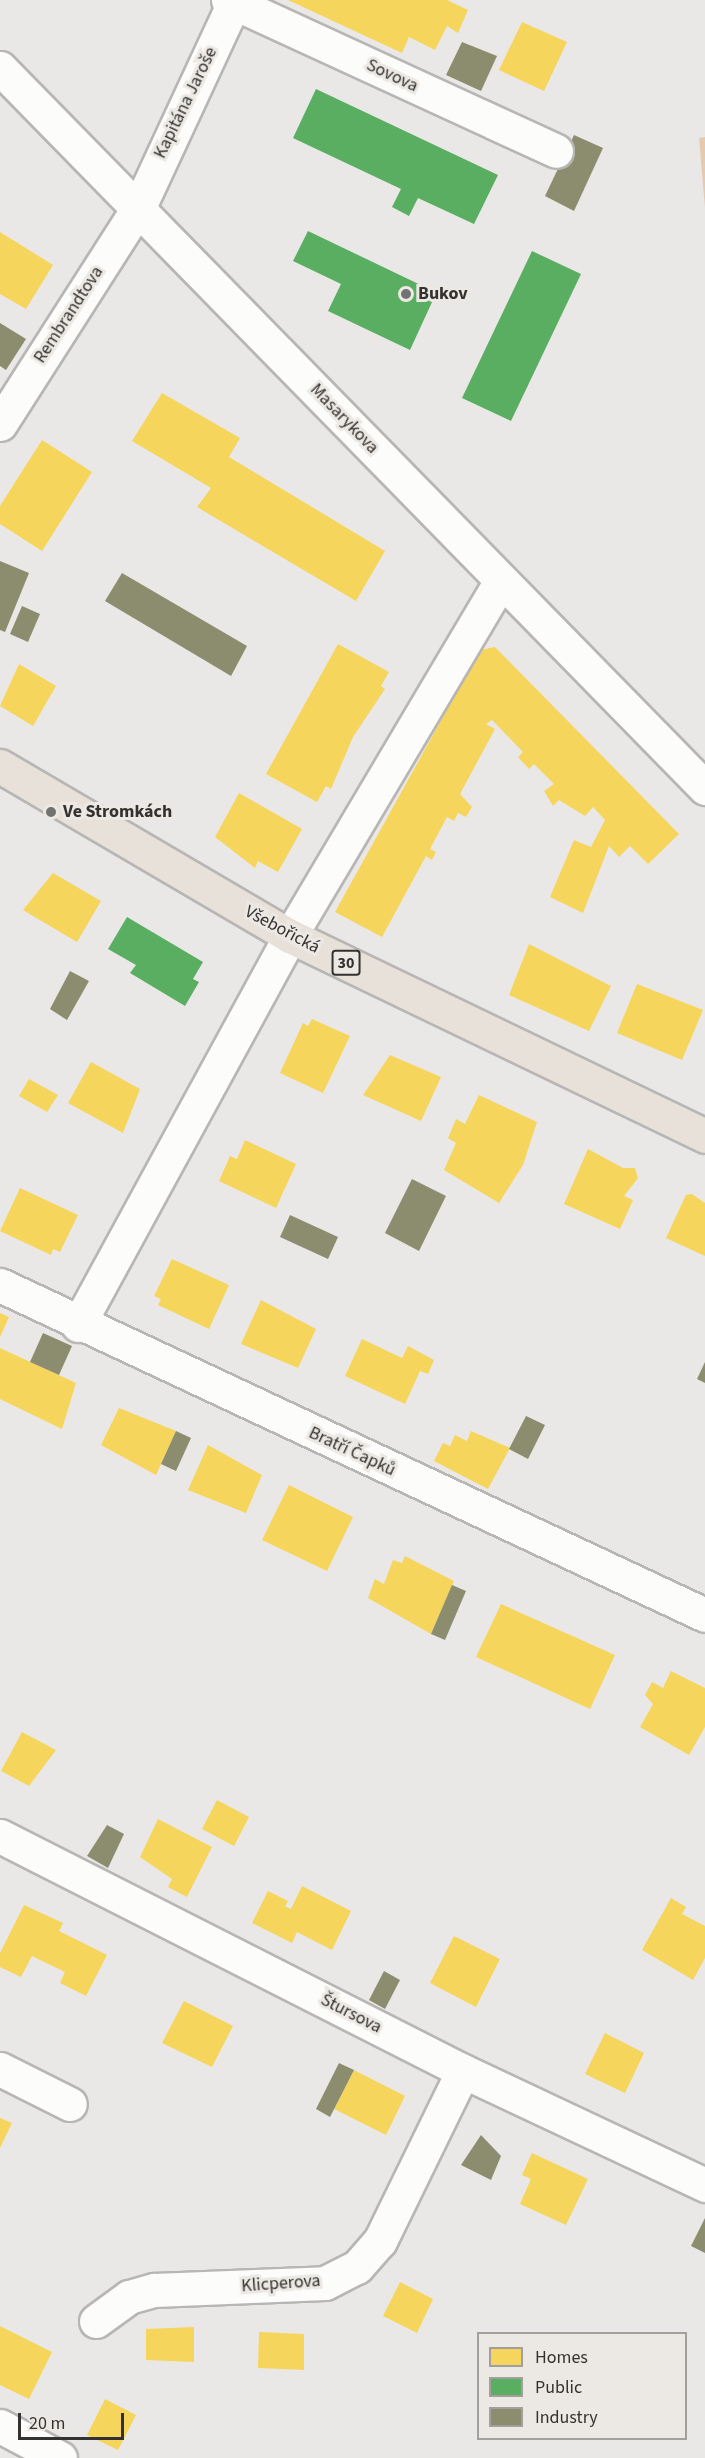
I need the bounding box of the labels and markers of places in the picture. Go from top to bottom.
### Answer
place label: Bukov [418,283,468,305]
marker: Bukov [399,287,413,301]
place label: Ve Stromkách [63,801,172,823]
marker: Ve Stromkách [44,805,58,819]

